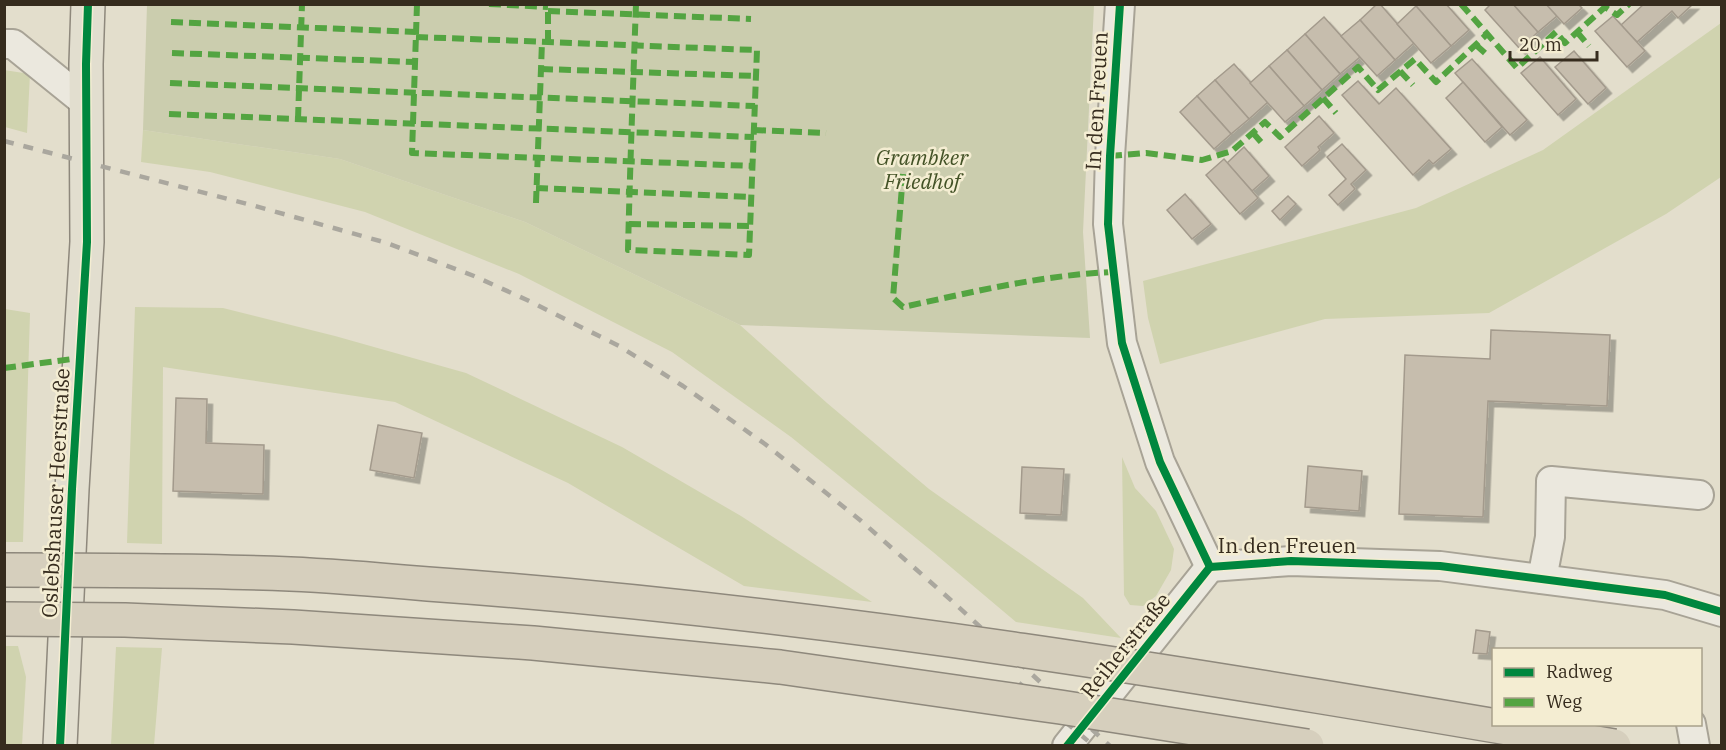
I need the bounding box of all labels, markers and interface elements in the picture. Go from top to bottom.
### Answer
scale bar [1510,24,1597,62]
street label: In den Freuen [1078,31,1114,171]
text: 20 m [1519,33,1562,56]
park label: Grambker Friedhof [876,143,969,195]
street label: Oslebshauser Heerstraße [34,367,76,619]
street label: In den Freuen [1218,531,1356,559]
street label: Reiherstraße [1074,586,1176,704]
legend [1492,648,1702,726]
text: Radweg [1546,660,1612,683]
text: Weg [1546,690,1582,713]

